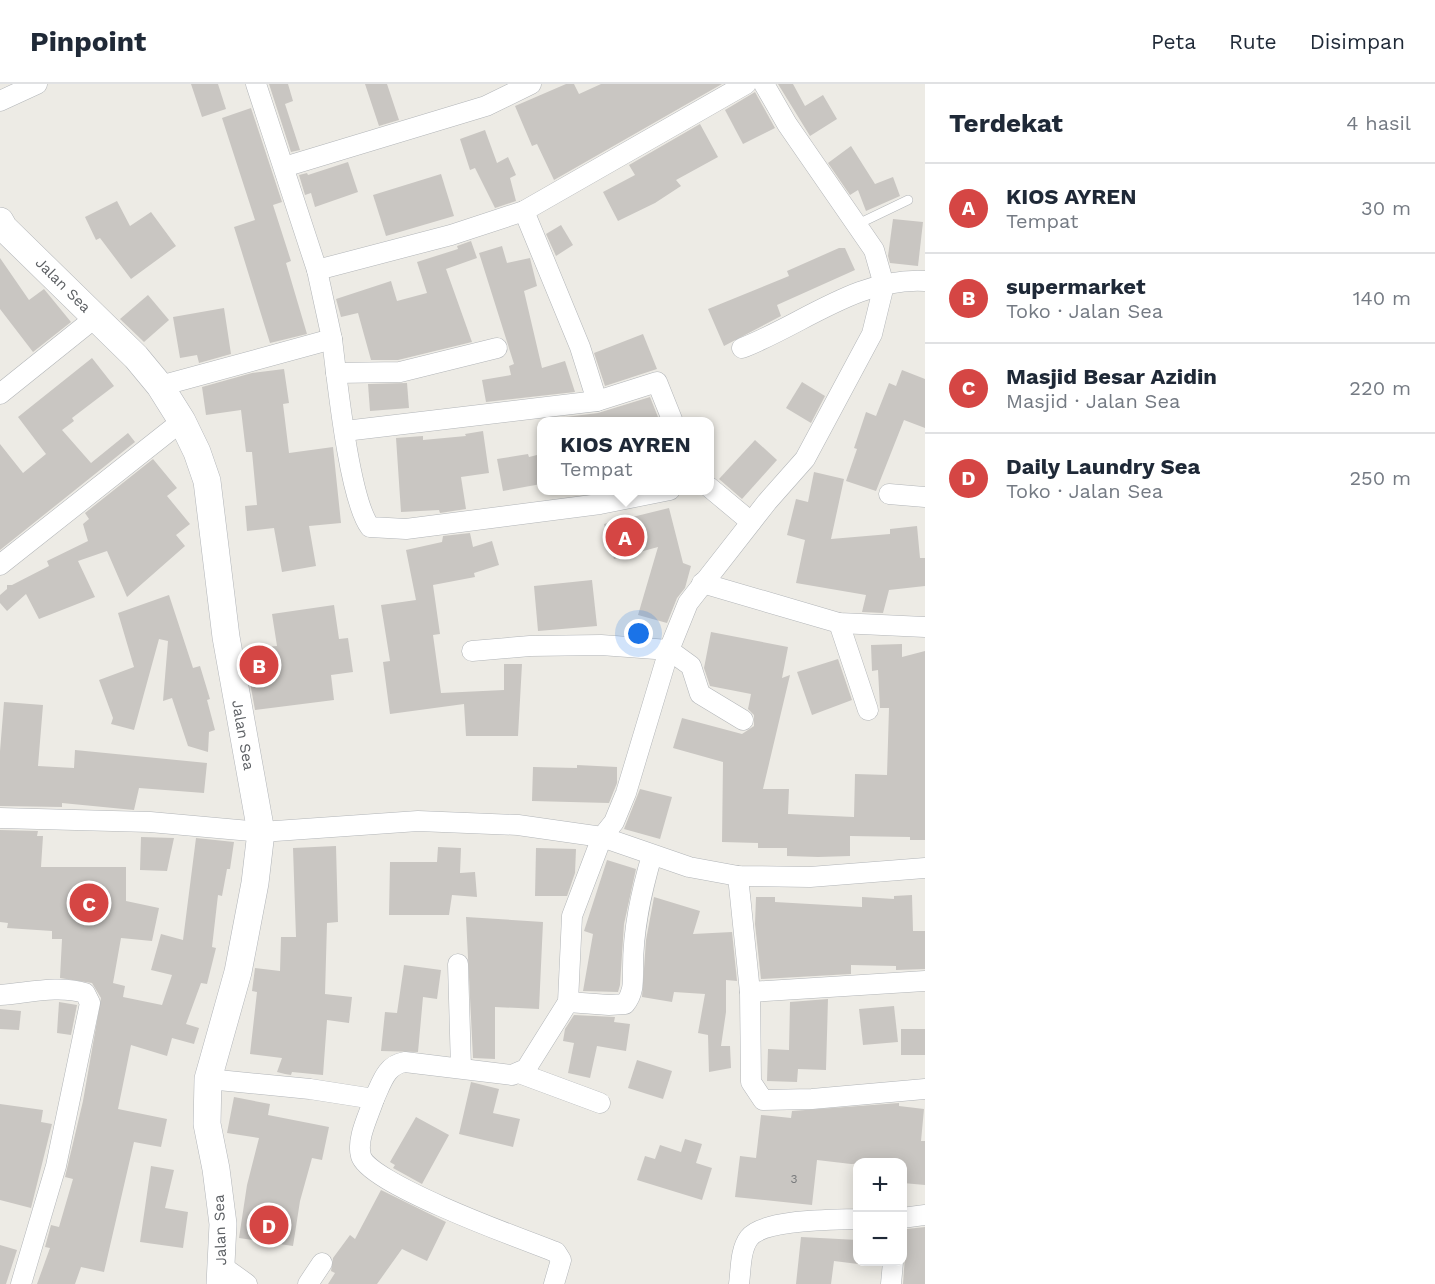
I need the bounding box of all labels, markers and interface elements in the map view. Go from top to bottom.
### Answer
text: Pinpoint [30,25,146,58]
text: Peta [1151,29,1196,54]
text: Rute [1229,29,1277,54]
text: Disimpan [1310,29,1405,54]
text: Terdekat [949,108,1063,138]
text: 4 hasil [1346,111,1411,135]
text: KIOS AYREN [1006,184,1137,209]
text: A [962,196,975,220]
text: 30 m [1361,196,1411,220]
text: Tempat [1006,209,1078,233]
street label: Jalan Sea [32,254,95,317]
text: supermarket [1006,274,1146,299]
text: B [962,286,975,310]
text: 140 m [1353,286,1411,310]
text: Toko · Jalan Sea [1006,299,1163,323]
text: Masjid Besar Azidin [1006,364,1217,389]
text: C [962,376,975,400]
text: 220 m [1349,376,1411,400]
text: Masjid · Jalan Sea [1006,389,1180,413]
popup [537,417,714,495]
text: KIOS AYREN [560,432,691,457]
text: Daily Laundry Sea [1006,454,1200,479]
text: Tempat [560,457,633,481]
text: D [961,466,976,490]
text: 250 m [1349,466,1411,490]
text: Toko · Jalan Sea [1006,479,1163,503]
pin: A [606,514,644,560]
your location [624,619,653,648]
pin: B [240,642,278,688]
street label: Jalan Sea [228,698,258,772]
pin: C [70,880,109,926]
map controls [853,1158,907,1266]
button: + [853,1158,907,1212]
house number: 3 [791,1172,798,1186]
street label: Jalan Sea [210,1194,230,1266]
pin: D [250,1202,288,1248]
button: − [853,1212,907,1266]

